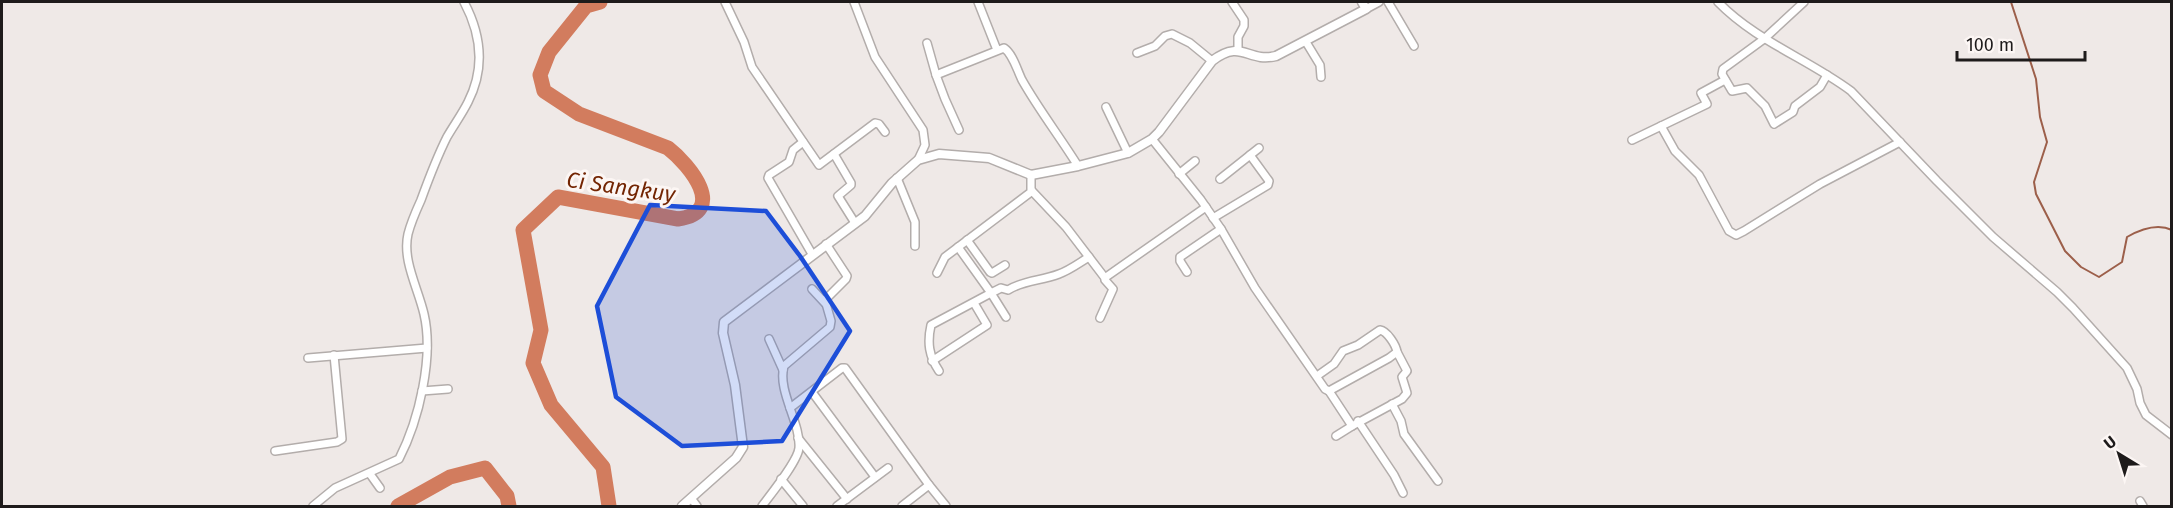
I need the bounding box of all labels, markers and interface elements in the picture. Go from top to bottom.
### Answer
scale bar [1957,24,2084,62]
text: 100 m [1966,34,2014,56]
water label: Ci Sangkuy [565,166,678,208]
north arrow [2089,424,2149,484]
text: U [2100,432,2120,453]

